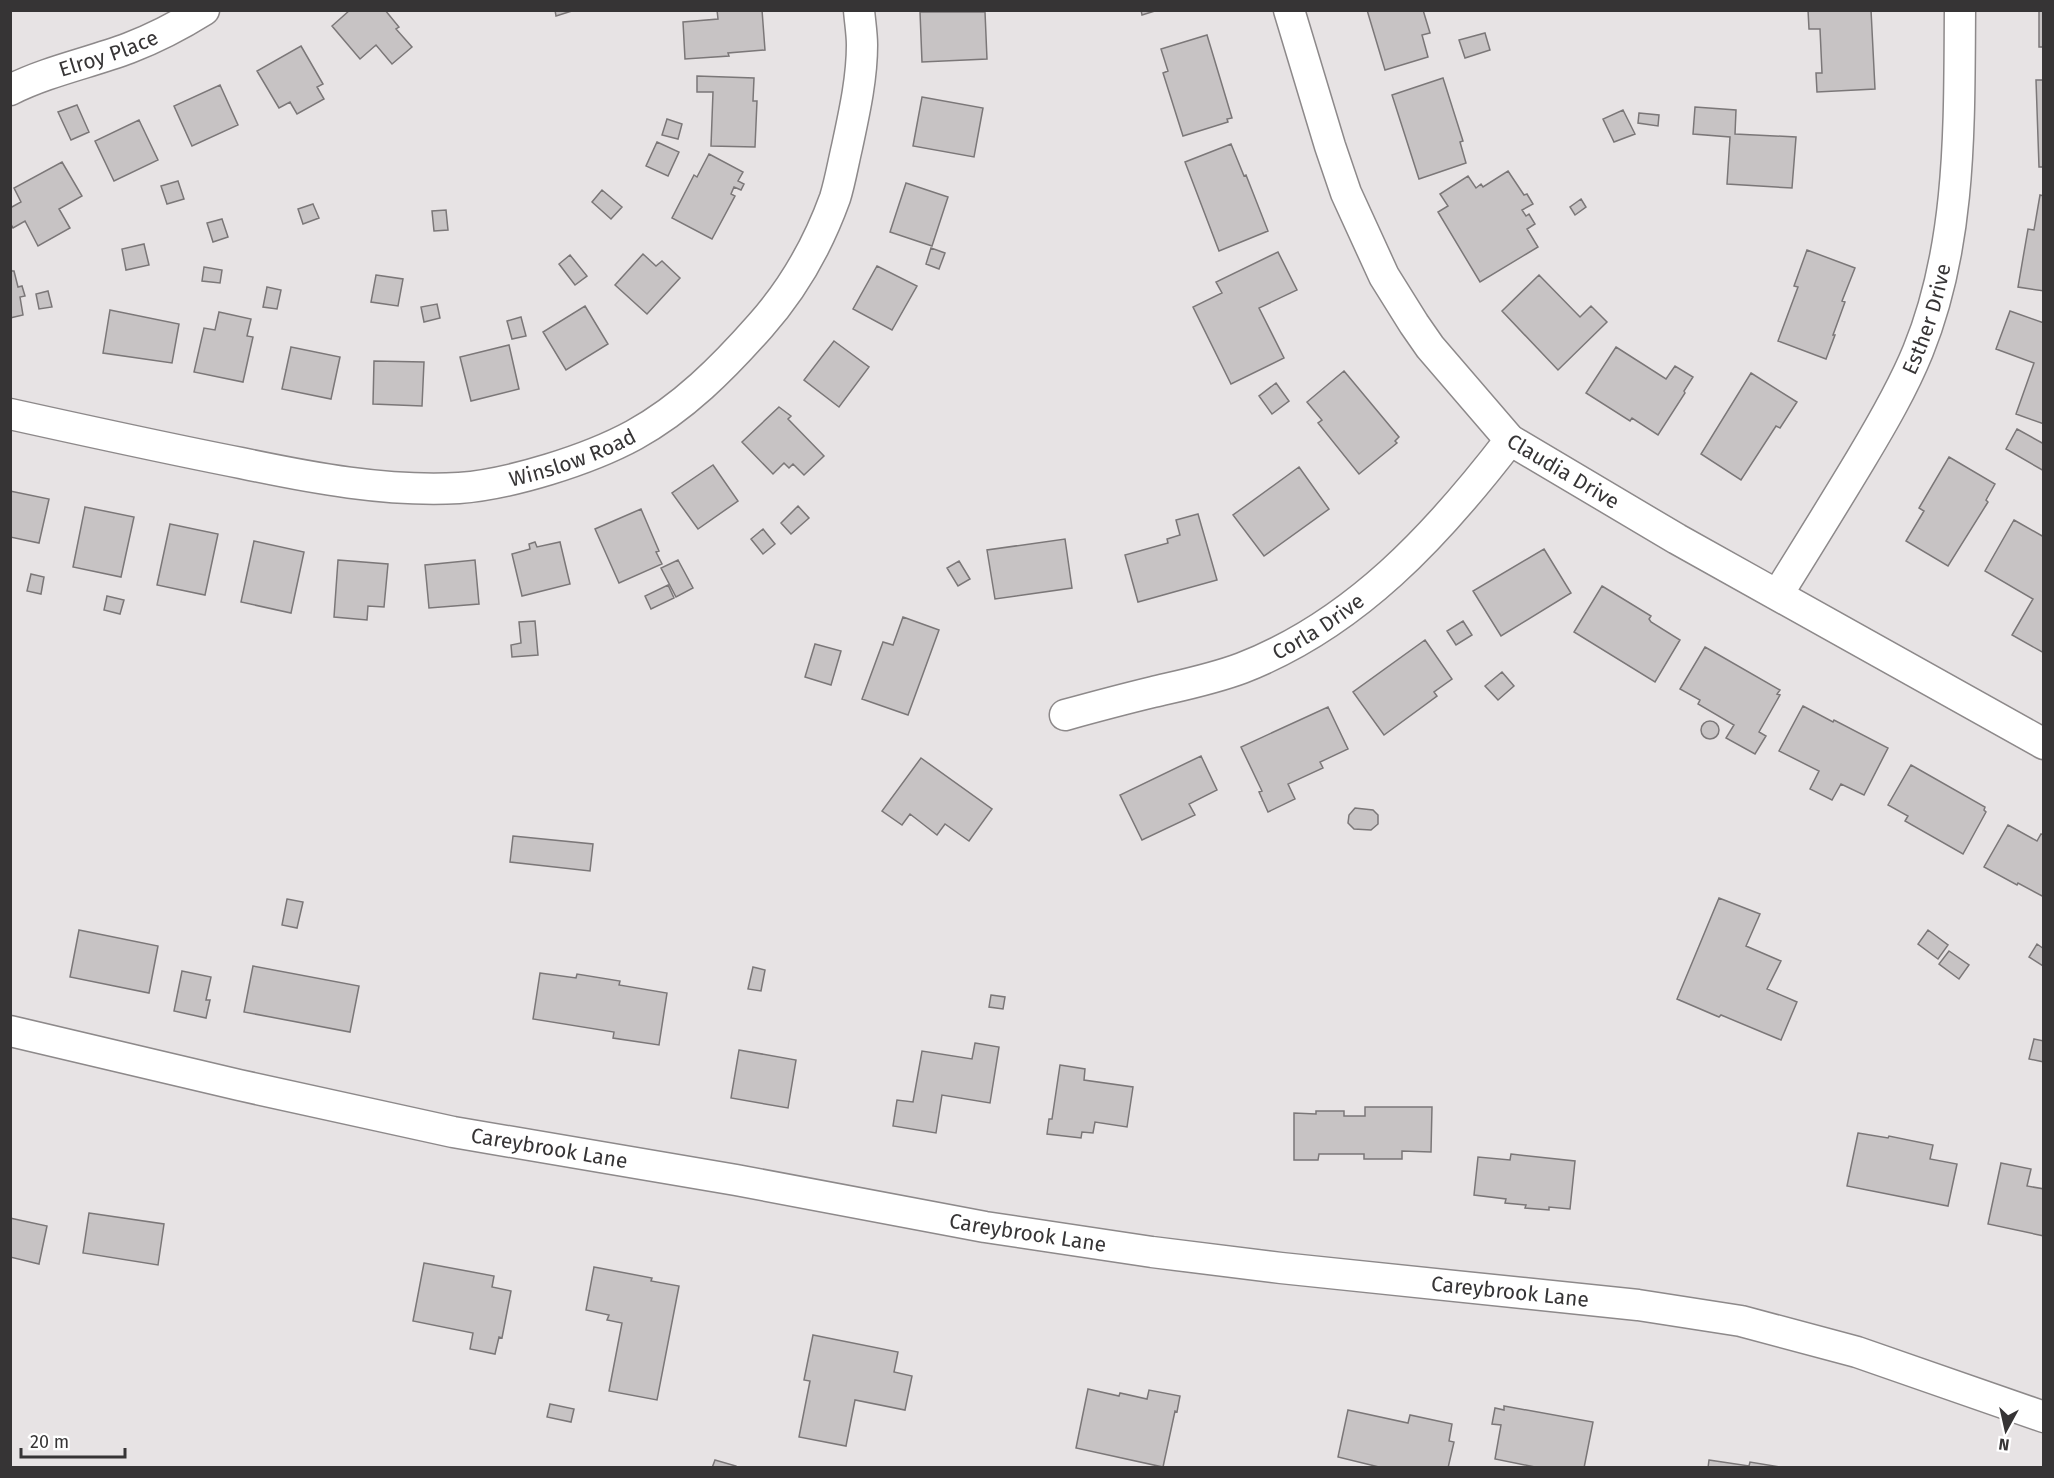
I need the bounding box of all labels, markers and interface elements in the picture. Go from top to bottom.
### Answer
street label: Elroy Place [56,24,162,83]
street label: Esther Drive [1896,261,1957,379]
street label: Winslow Road [506,423,640,493]
street label: Claudia Drive [1502,428,1624,515]
street label: Corla Drive [1268,588,1369,666]
street label: Careybrook Lane [469,1122,630,1174]
street label: Careybrook Lane [947,1208,1108,1258]
street label: Careybrook Lane [1430,1271,1590,1313]
north arrow [1976,1400,2036,1460]
scale bar [21,1421,124,1459]
text: 20 m [30,1431,69,1453]
text: N [1997,1434,2011,1455]

